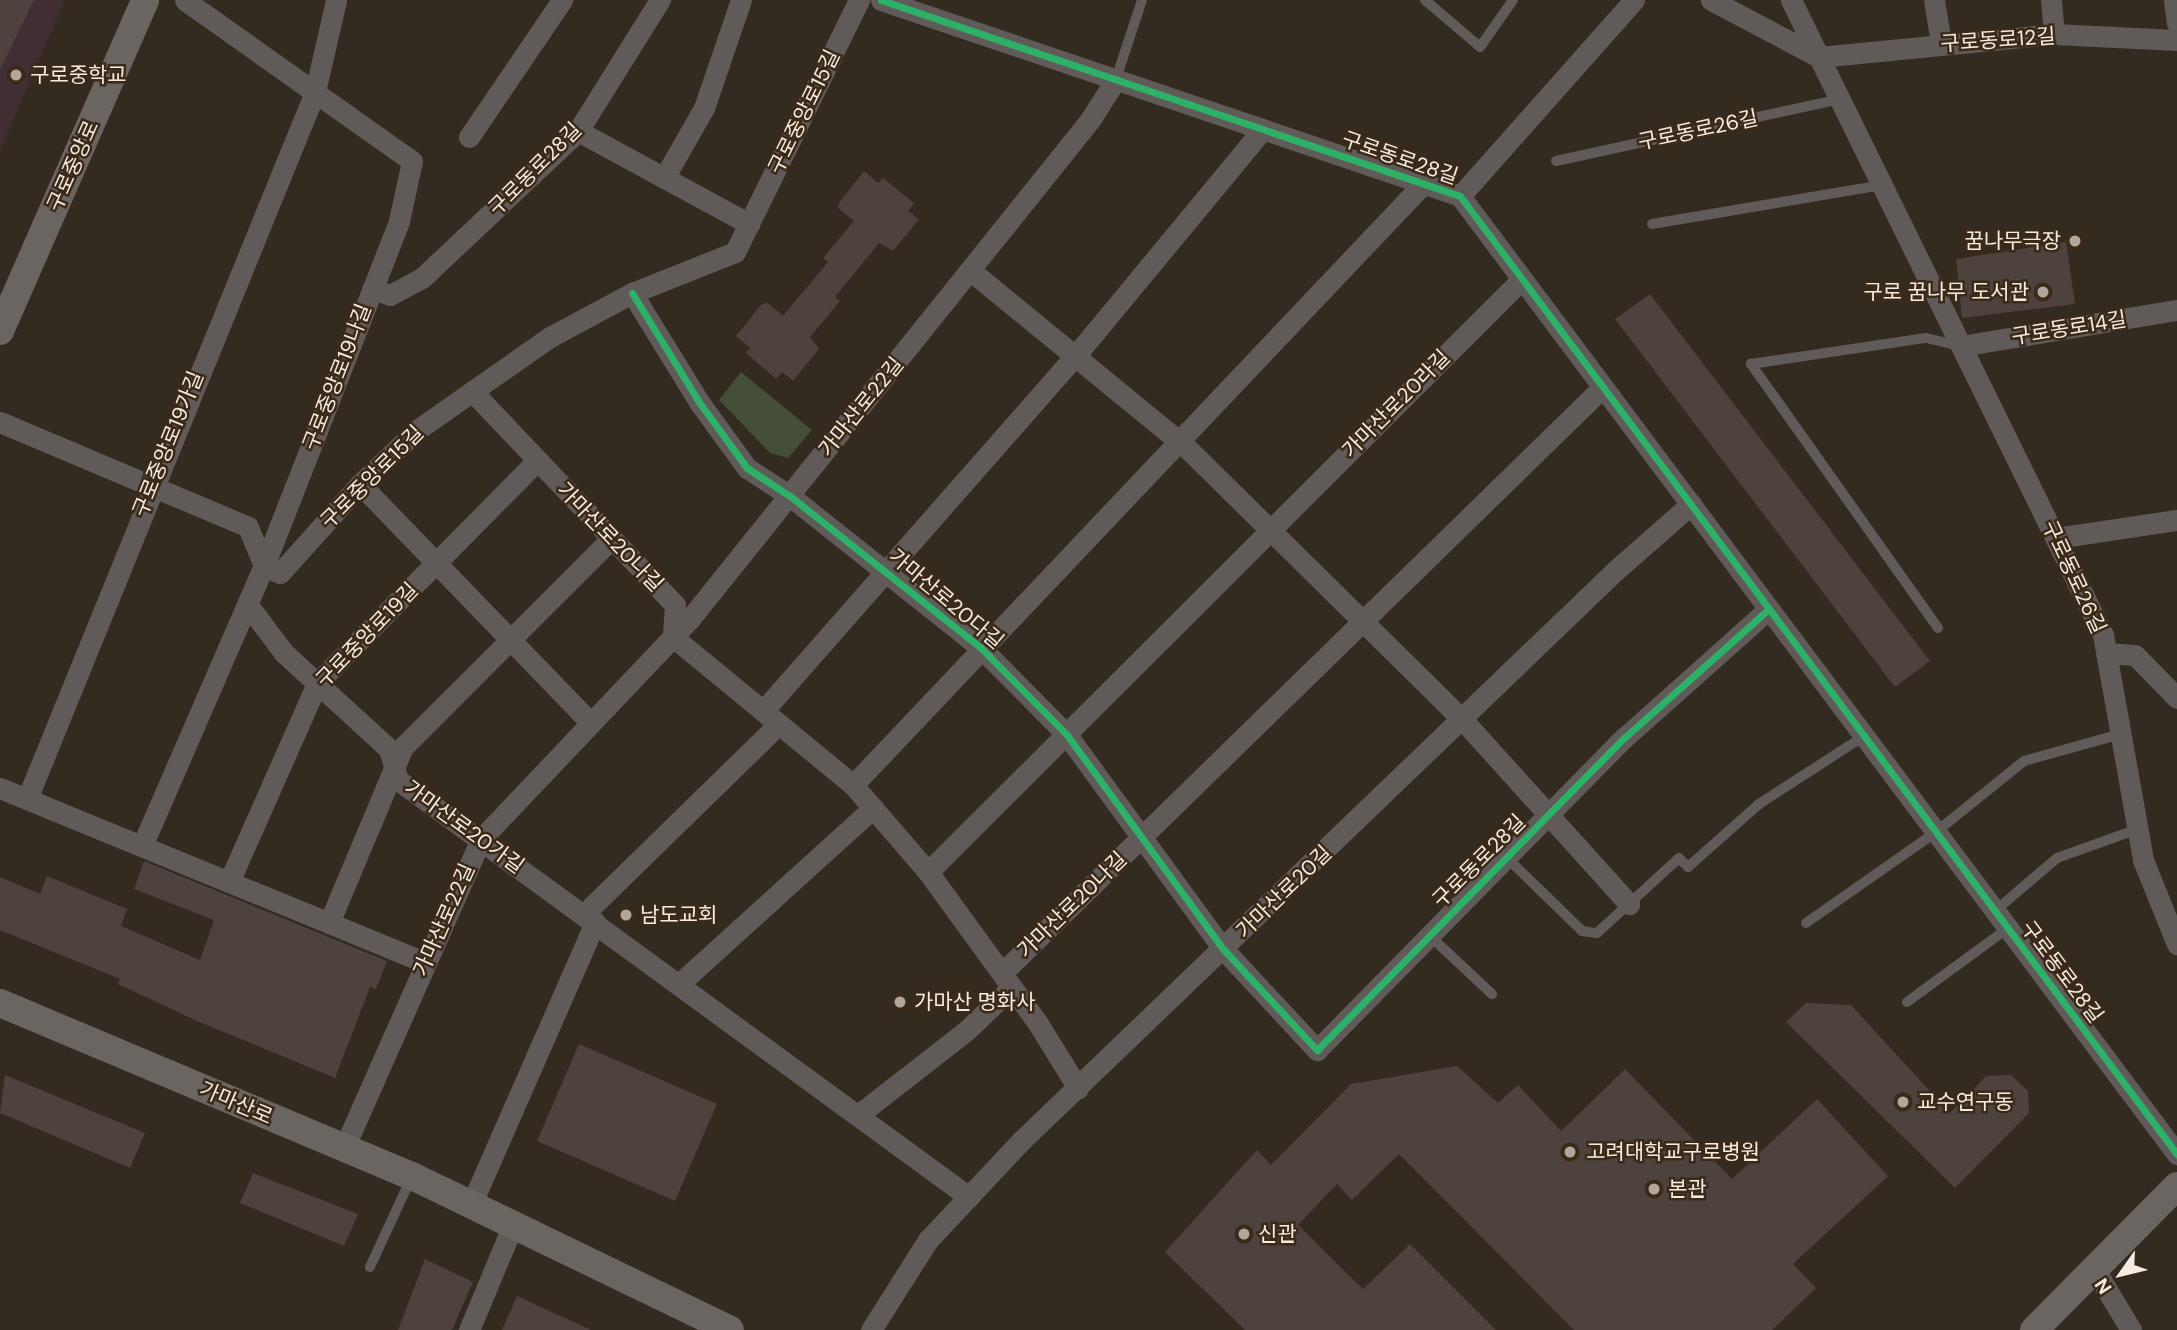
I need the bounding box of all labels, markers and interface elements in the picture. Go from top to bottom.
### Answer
street label: 구로동로12길 [1940,23,2056,57]
street label: 구로중앙로15길 [763,46,845,178]
place label: 구로중학교 [30,62,127,88]
marker: 구로중학교 [8,67,24,83]
street label: 구로동로26길 [1636,105,1760,155]
street label: 구로중앙로 [42,117,104,215]
street label: 구로동로28길 [483,117,587,221]
street label: 구로동로28길 [1339,126,1461,190]
place label: 꿈나무극장 [1964,228,2061,254]
marker: 꿈나무극장 [2067,233,2083,249]
place label: 구로 꿈나무 도서관 [1863,279,2029,305]
marker: 구로 꿈나무 도서관 [2035,284,2051,300]
street label: 구로중앙로19나길 [297,300,377,454]
street label: 구로동로14길 [2010,306,2128,350]
street label: 가마산로20라길 [1337,345,1455,463]
street label: 가마산로22길 [813,352,909,462]
street label: 구로중앙로19가길 [127,367,209,521]
street label: 구로중앙로15길 [315,420,429,534]
street label: 가마산로20나길 [552,477,668,597]
street label: 구로동로26길 [2037,516,2111,638]
street label: 가마산로20다길 [883,544,1009,654]
street label: 구로중앙로19길 [311,577,423,693]
street label: 가마산로20가길 [399,775,529,879]
street label: 구로동로28길 [1427,809,1531,913]
street label: 가마산로20길 [1231,840,1337,944]
street label: 가마산로20나길 [1012,847,1132,963]
street label: 가마산로22길 [408,860,480,980]
place label: 남도교회 [640,902,717,928]
marker: 남도교회 [618,907,634,923]
street label: 구로동로28길 [2015,916,2109,1028]
place label: 가마산 명화사 [914,989,1036,1015]
marker: 가마산 명화사 [892,994,908,1010]
street label: 가마산로 [196,1076,276,1130]
place label: 교수연구동 [1917,1089,2014,1115]
marker: 교수연구동 [1895,1094,1911,1110]
place label: 고려대학교구로병원 [1586,1139,1760,1165]
marker: 고려대학교구로병원 [1560,1142,1580,1162]
place label: 본관 [1668,1176,1707,1202]
marker: 본관 [1646,1181,1662,1197]
place label: 신관 [1258,1221,1297,1247]
marker: 신관 [1236,1226,1252,1242]
north arrow [2086,1239,2156,1309]
text: N [2089,1273,2117,1299]

